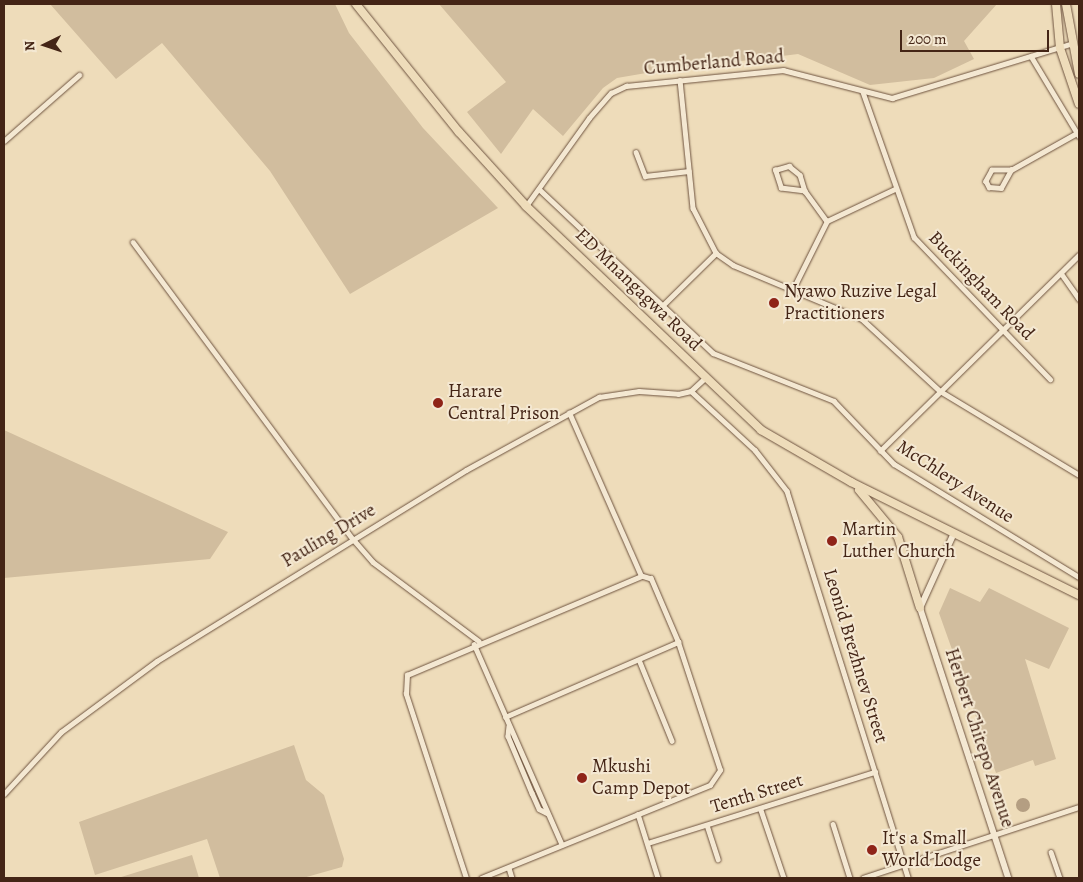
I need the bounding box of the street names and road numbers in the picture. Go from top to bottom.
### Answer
street label: Cumberland Road [643,46,785,80]
street label: ED Mnangagwa Road [570,224,706,356]
street label: Buckingham Road [923,227,1039,345]
street label: McChlery Avenue [892,436,1018,528]
street label: Pauling Drive [278,499,380,573]
street label: Leonid Brezhnev Street [818,566,892,746]
street label: Herbert Chitepo Avenue [939,645,1019,831]
street label: Tenth Street [708,769,806,819]

